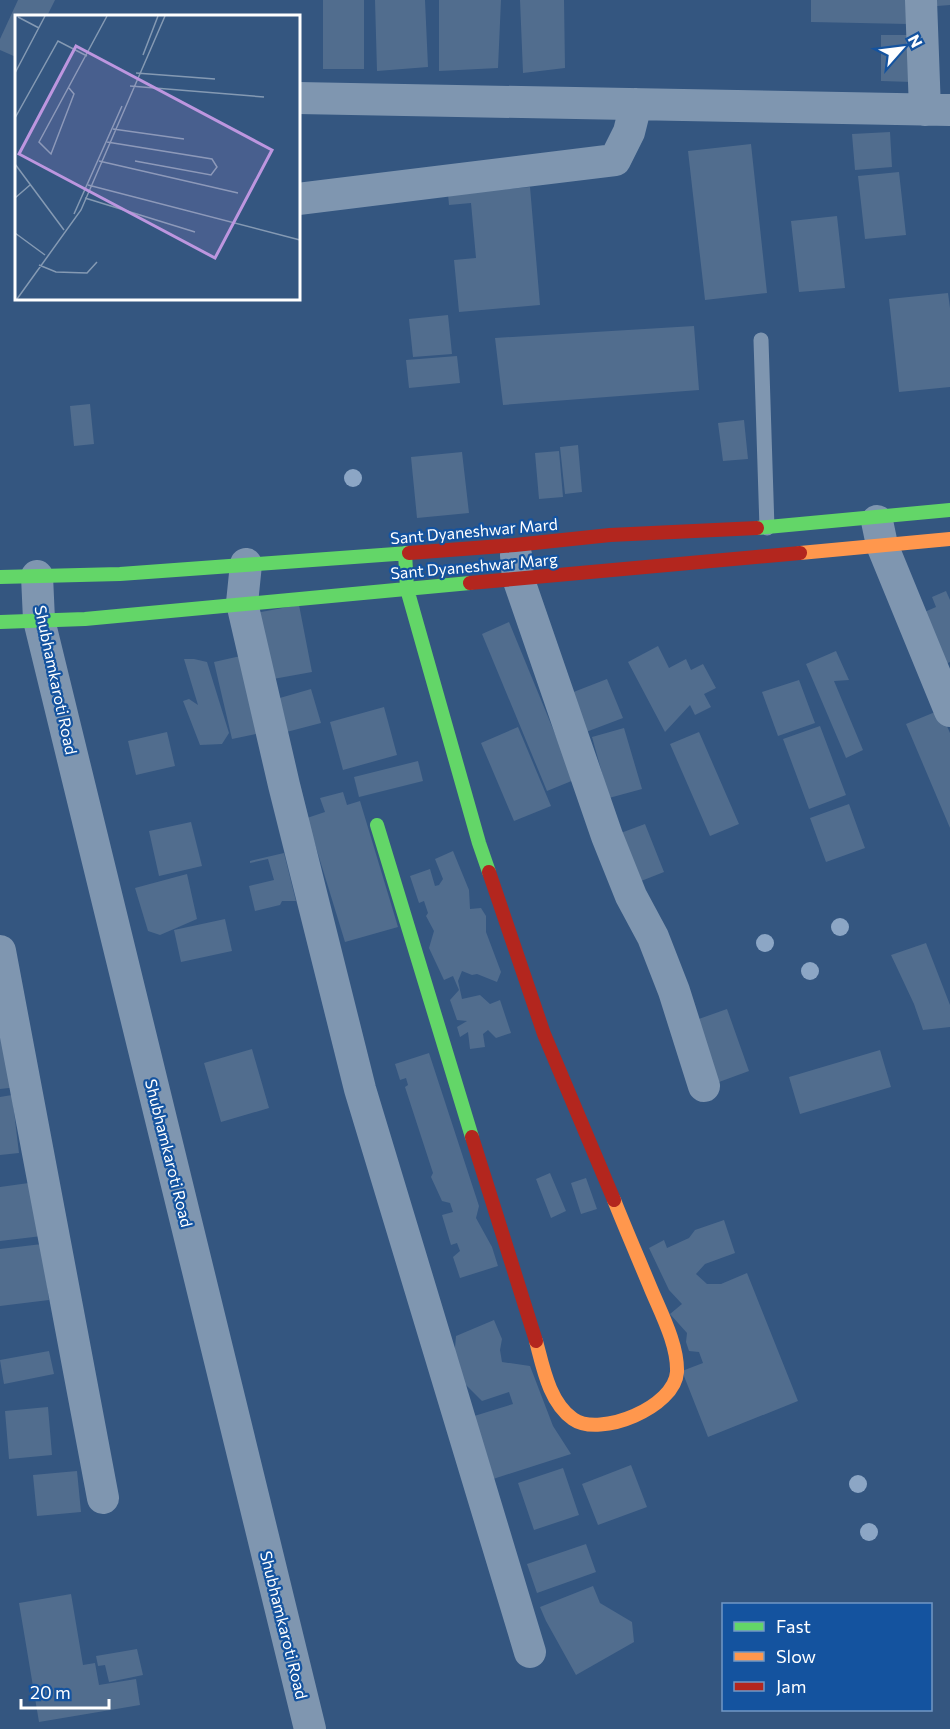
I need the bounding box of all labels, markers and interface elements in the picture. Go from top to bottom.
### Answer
inset map [15,15,300,300]
north arrow [872,18,932,78]
text: N [904,31,927,50]
street label: Sant Dyaneshwar Mard [389,514,558,547]
street label: Sant Dyaneshwar Marg [390,549,559,582]
street label: Shubhamkaroti Road [31,604,82,756]
street label: Shubhamkaroti Road [142,1077,197,1229]
street label: Shubhamkaroti Road [257,1549,312,1701]
legend [722,1603,932,1711]
text: Fast [776,1615,811,1637]
text: Slow [776,1645,816,1667]
scale bar [21,1672,110,1710]
text: Jam [776,1675,806,1697]
text: 20 m [30,1681,71,1703]

